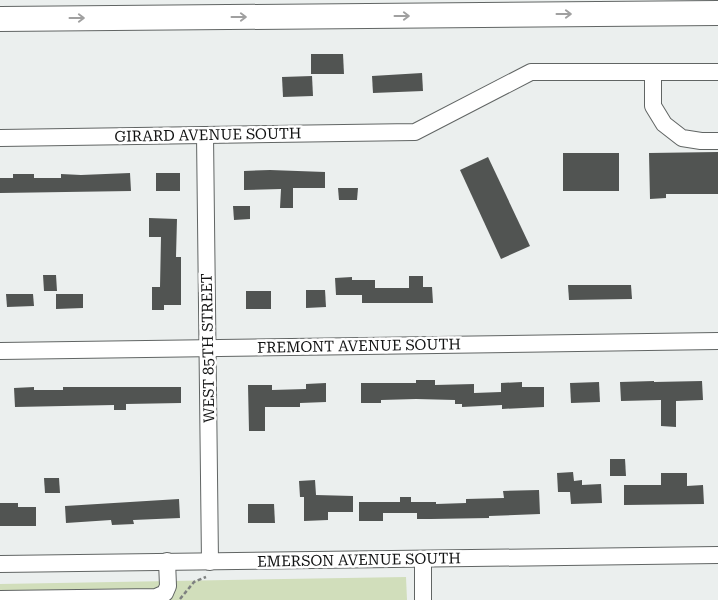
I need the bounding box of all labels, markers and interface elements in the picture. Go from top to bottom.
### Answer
one-way arrow [556,9,572,19]
one-way arrow [393,11,409,20]
one-way arrow [230,12,247,22]
one-way arrow [68,13,84,23]
street label: GIRARD AVENUE SOUTH [114,124,302,146]
street label: WEST 85TH STREET [198,273,218,423]
street label: FREMONT AVENUE SOUTH [257,335,461,357]
street label: EMERSON AVENUE SOUTH [257,549,461,571]

